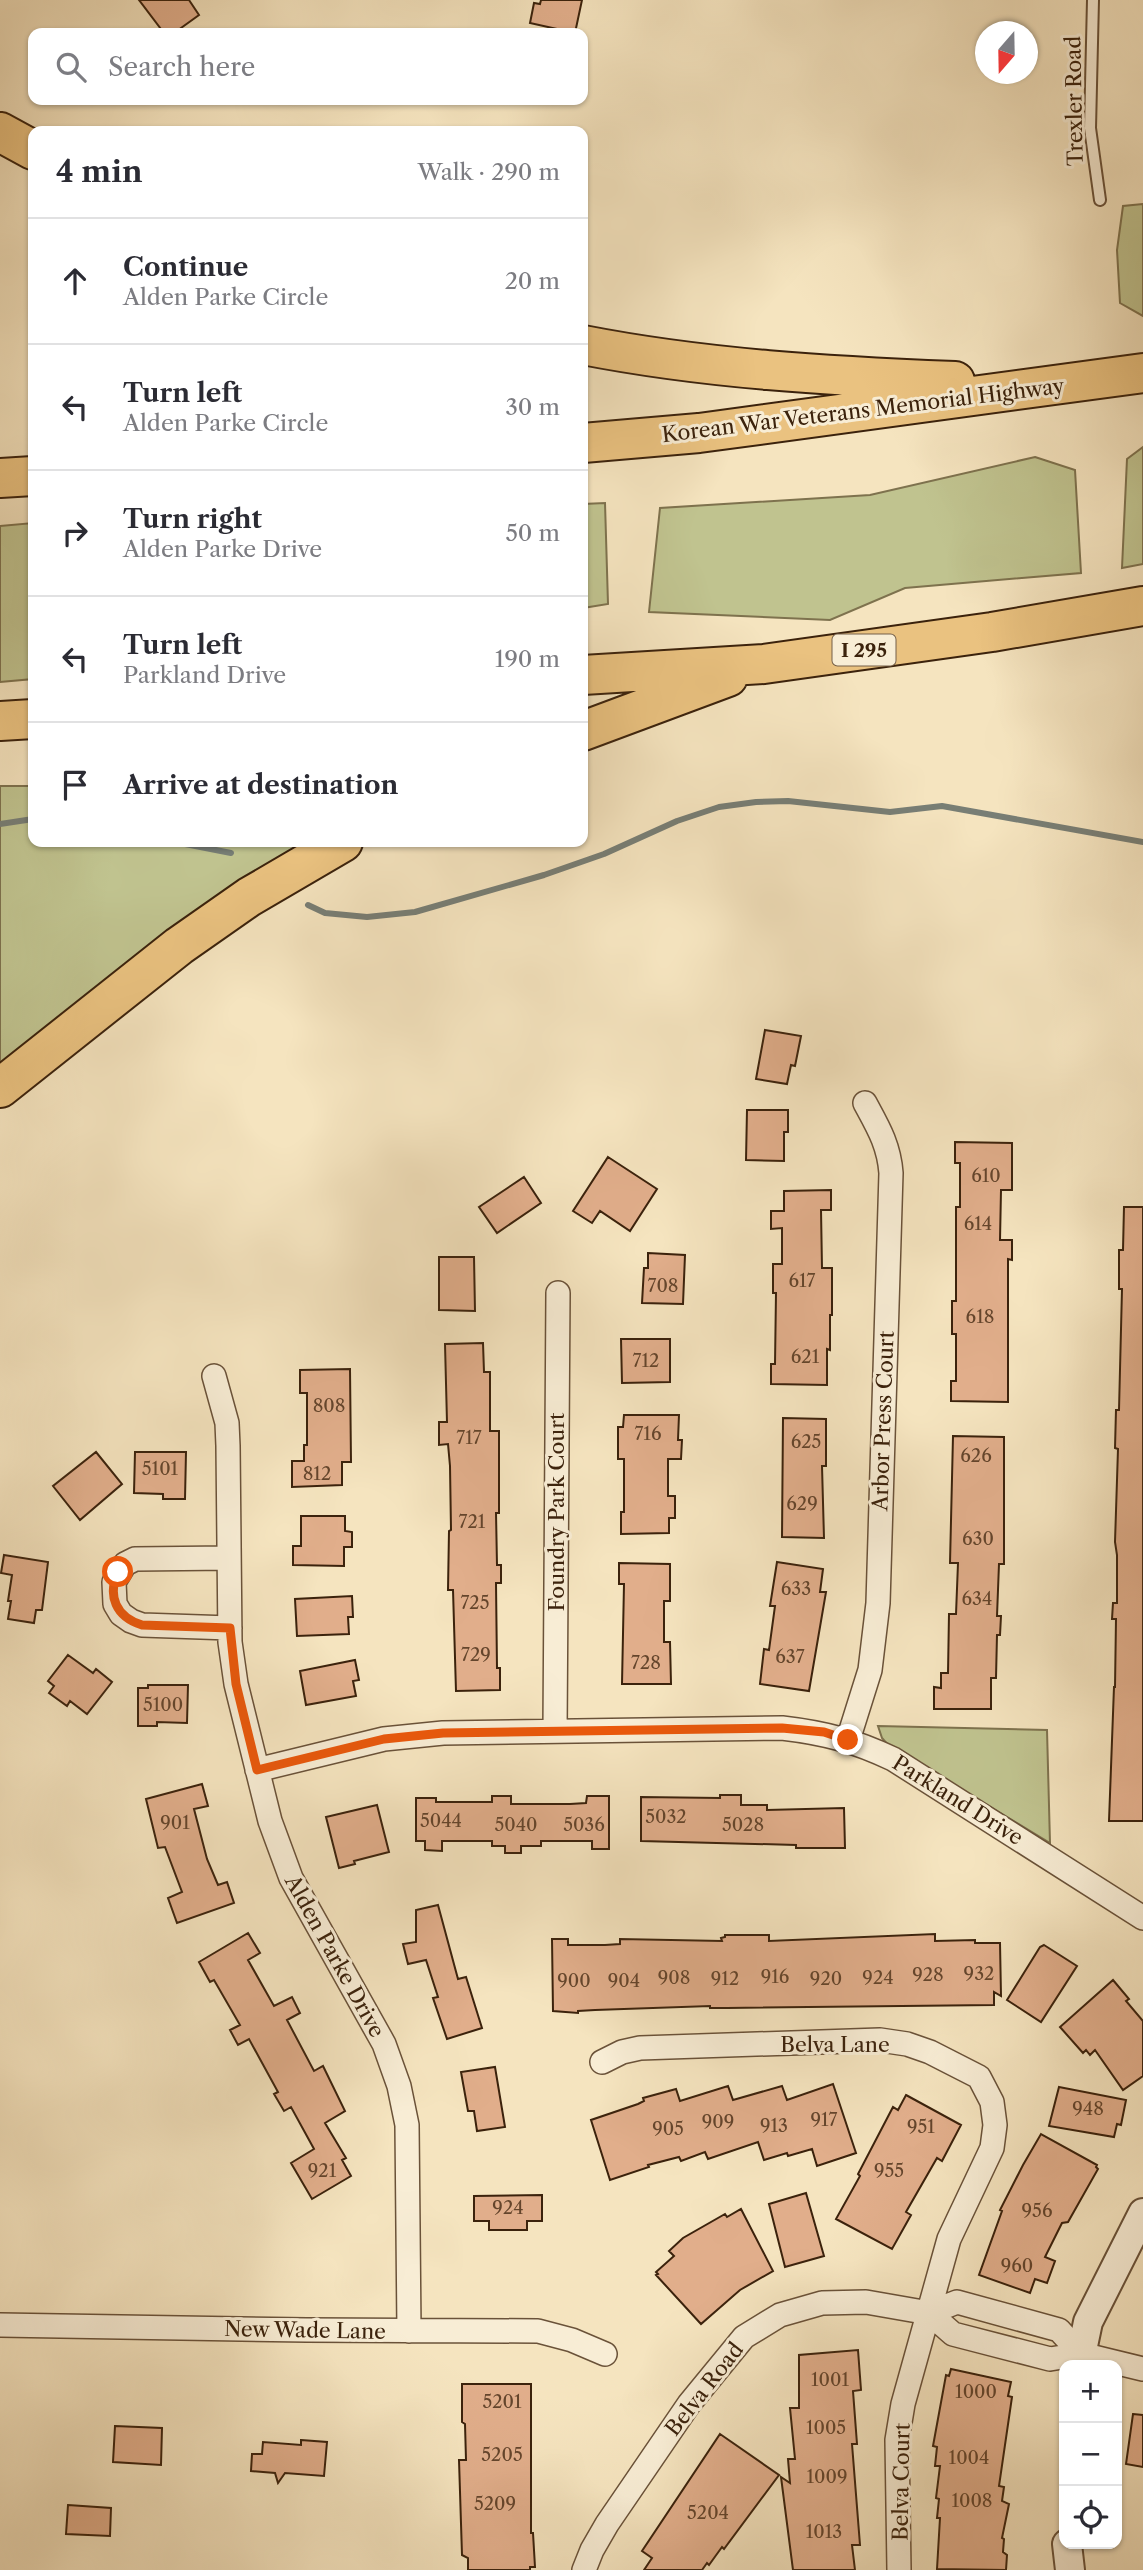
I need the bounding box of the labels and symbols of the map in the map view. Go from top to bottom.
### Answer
north arrow [975,21,1038,84]
street label: Trexler Road [1060,36,1088,166]
street label: Korean War Veterans Memorial Highway [660,373,1066,447]
road number: I 295 [832,635,896,666]
house number: 610 [971,1165,1001,1187]
house number: 614 [964,1213,992,1235]
house number: 617 [789,1270,816,1292]
house number: 708 [648,1275,678,1297]
house number: 618 [966,1306,994,1328]
street label: Arbor Press Court [867,1330,899,1513]
house number: 621 [791,1346,820,1368]
house number: 712 [633,1350,659,1372]
house number: 808 [313,1395,345,1417]
street label: Foundry Park Court [544,1412,569,1612]
house number: 716 [635,1423,661,1445]
house number: 717 [456,1427,482,1449]
house number: 625 [791,1431,821,1453]
house number: 626 [960,1445,992,1467]
house number: 5101 [142,1458,179,1480]
house number: 812 [303,1463,331,1485]
house number: 629 [786,1493,818,1515]
house number: 721 [459,1511,486,1533]
house number: 630 [962,1528,994,1550]
route start [102,1556,133,1587]
house number: 633 [781,1578,811,1600]
house number: 634 [962,1588,992,1610]
house number: 725 [461,1592,490,1614]
house number: 729 [461,1644,491,1666]
house number: 637 [775,1646,805,1668]
house number: 728 [631,1652,661,1674]
house number: 5100 [143,1694,183,1716]
route end [832,1724,863,1755]
street label: Parkland Drive [888,1750,1028,1850]
house number: 5032 [645,1806,687,1828]
house number: 5044 [420,1810,462,1832]
house number: 901 [160,1812,190,1834]
house number: 5040 [494,1814,538,1836]
house number: 5036 [563,1814,605,1836]
house number: 5028 [722,1814,764,1836]
street label: Alden Parke Drive [280,1870,390,2042]
house number: 932 [964,1963,994,1985]
house number: 928 [912,1964,944,1986]
house number: 916 [761,1966,789,1988]
house number: 908 [658,1967,690,1989]
house number: 924 [862,1967,894,1989]
house number: 912 [711,1968,739,1990]
house number: 920 [810,1968,842,1990]
house number: 900 [557,1970,591,1992]
house number: 904 [608,1970,640,1992]
street label: Belva Lane [780,2032,890,2057]
house number: 948 [1072,2098,1104,2120]
house number: 917 [811,2109,838,2131]
house number: 909 [702,2111,734,2133]
house number: 913 [760,2115,788,2137]
house number: 951 [907,2116,935,2138]
house number: 905 [652,2118,684,2140]
house number: 921 [308,2160,337,2182]
house number: 955 [874,2160,904,2182]
house number: 924 [492,2197,524,2219]
house number: 956 [1022,2200,1052,2222]
house number: 960 [1001,2255,1033,2277]
street label: New Wade Lane [224,2316,386,2344]
street label: Belva Road [660,2337,748,2441]
house number: 1001 [811,2369,849,2391]
house number: 1000 [955,2381,997,2403]
house number: 5201 [482,2391,522,2413]
house number: 1005 [806,2417,846,2439]
street label: Belva Court [887,2422,915,2541]
house number: 5205 [481,2444,523,2466]
house number: 1004 [949,2447,989,2469]
house number: 1009 [807,2466,847,2488]
house number: 1008 [951,2490,993,2512]
house number: 5209 [474,2493,516,2515]
house number: 5204 [687,2502,729,2524]
house number: 1013 [806,2521,842,2543]

